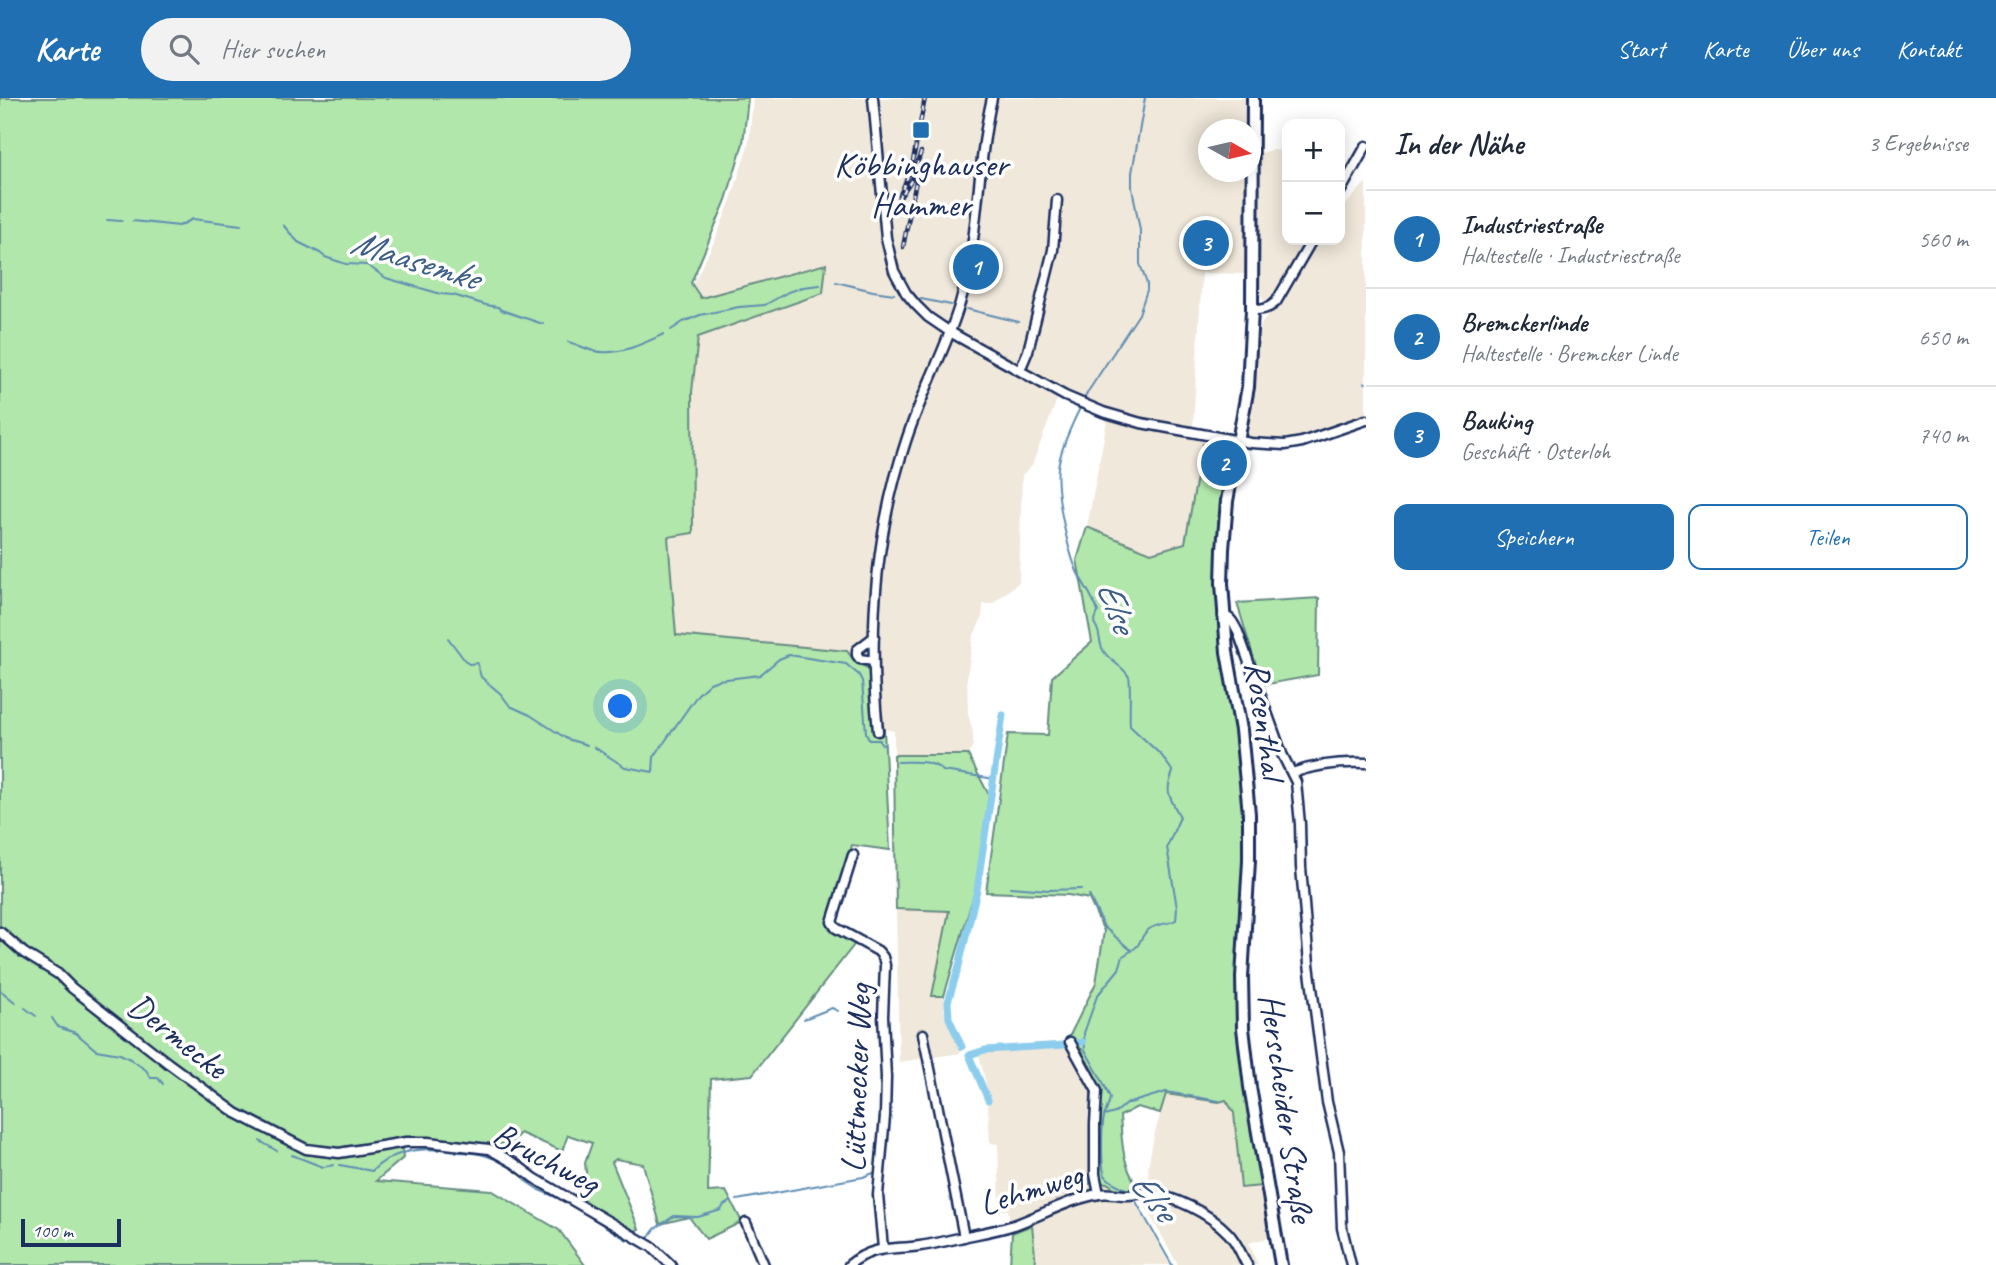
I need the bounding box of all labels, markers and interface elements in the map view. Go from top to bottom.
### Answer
search box [141,18,631,81]
text: Karte [35,28,99,70]
icon: search [165,30,203,68]
text: Hier suchen [221,33,325,66]
text: Start [1618,34,1665,64]
text: Karte [1703,34,1749,64]
text: Über uns [1787,34,1859,64]
text: Kontakt [1897,34,1961,64]
north arrow [1198,119,1261,182]
map controls [1282,119,1345,245]
button: + [1282,119,1345,182]
marker: Köbbinghauser Hammer [911,120,931,140]
text: In der Nähe [1394,125,1523,163]
text: 3 Ergebnisse [1868,129,1968,158]
place label: Köbbinghauser Hammer [834,142,1011,227]
button: − [1282,182,1345,245]
text: Industriestraße [1461,208,1602,241]
water label: Maasemke [346,217,490,302]
pin: 3 [1183,217,1229,269]
text: 1 [1412,225,1422,254]
text: 560 m [1919,225,1968,254]
pin: 1 [953,241,999,293]
text: Haltestelle · Industriestraße [1461,241,1679,270]
text: Bremckerlinde [1461,306,1587,339]
text: 2 [1412,323,1422,352]
text: 650 m [1919,323,1968,352]
text: Haltestelle · Bremcker Linde [1461,339,1678,368]
text: Bauking [1461,404,1532,437]
text: 3 [1412,421,1422,450]
text: 740 m [1919,421,1968,450]
pin: 2 [1201,437,1247,489]
text: Geschäft · Osterloh [1461,437,1610,466]
button: Speichern [1394,504,1674,570]
button: Teilen [1688,504,1968,570]
water label: Else [1086,574,1150,643]
street label: Rosenthal [1235,658,1296,788]
your location [603,689,637,723]
street label: Lüttmecker Weg [830,981,882,1173]
street label: Dermecke [119,983,239,1091]
street label: Herscheider Straße [1249,991,1326,1228]
street label: Bruchweg [485,1111,609,1206]
street label: Lehmweg [974,1152,1090,1226]
water label: Else [1120,1162,1192,1235]
scale bar [21,1216,121,1248]
text: 100 m [32,1219,73,1243]

